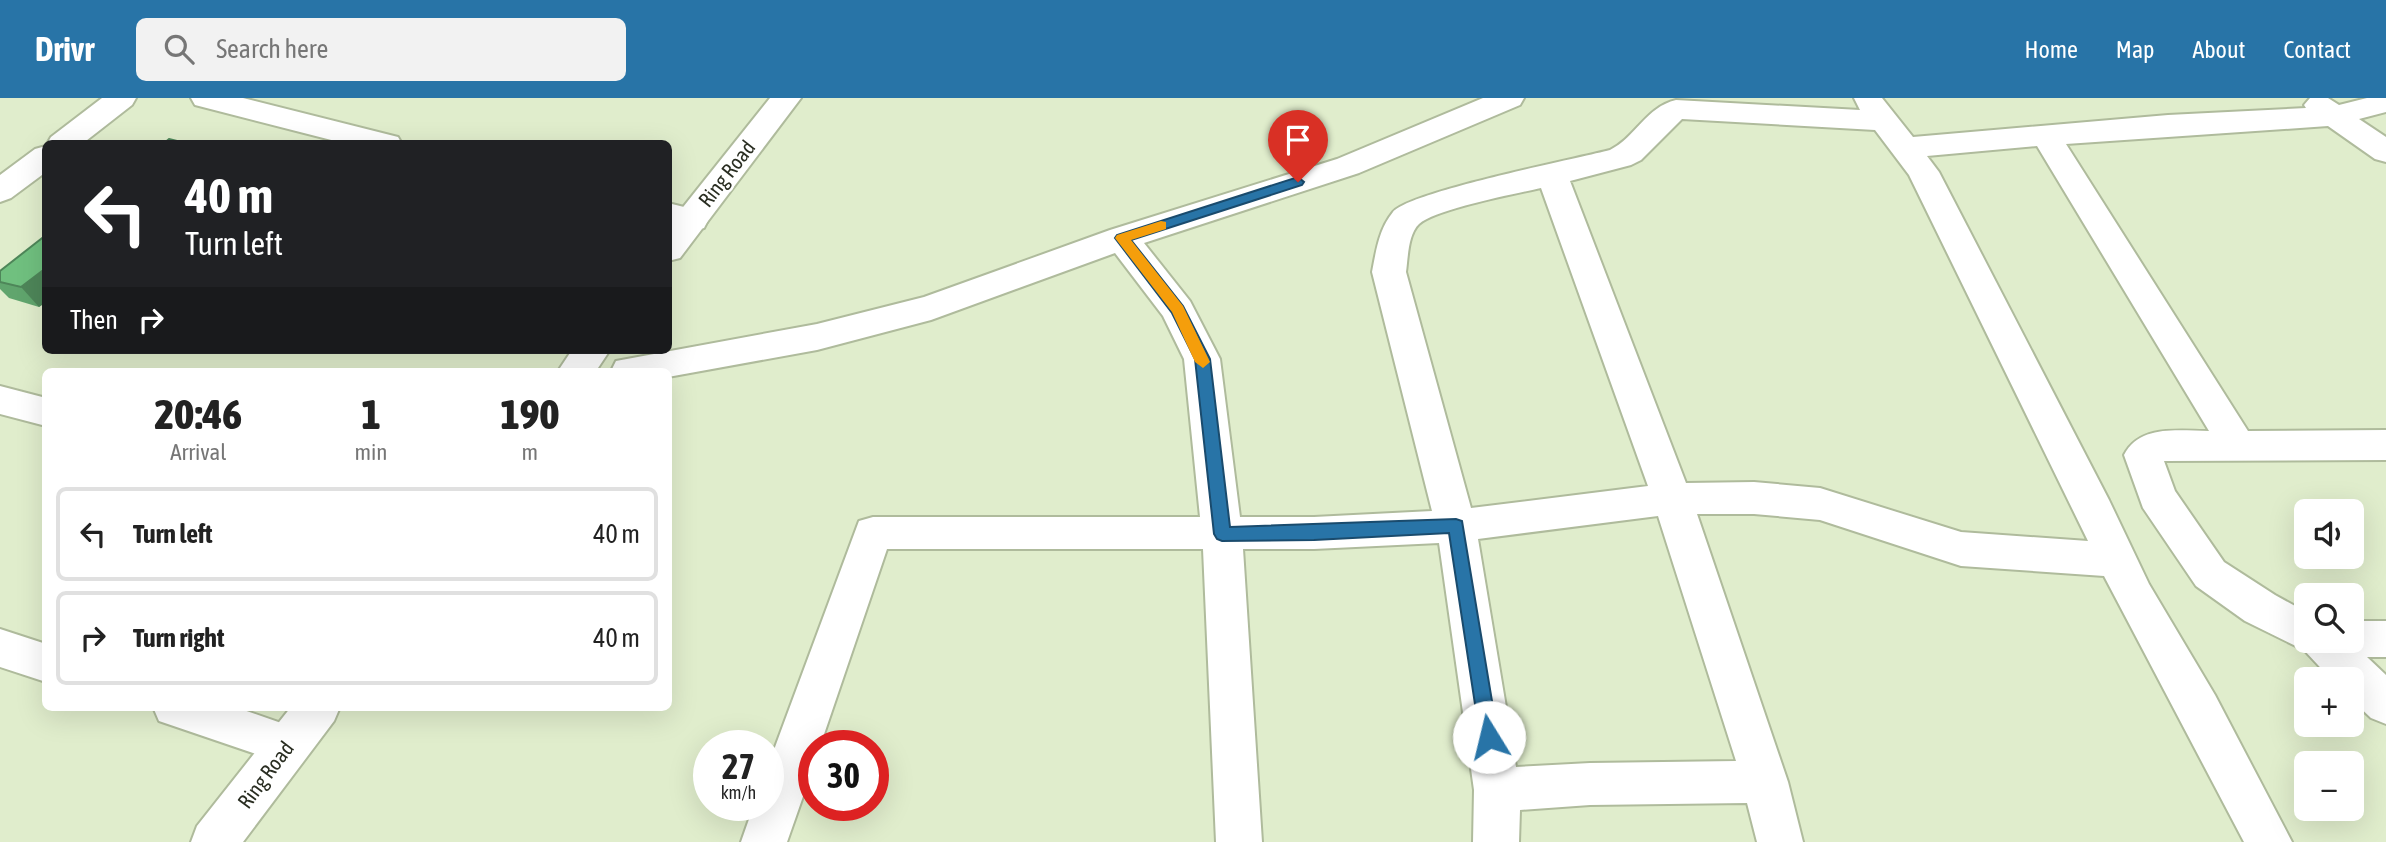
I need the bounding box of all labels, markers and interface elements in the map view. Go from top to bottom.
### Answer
search box [136,18,626,81]
text: Drivr [35,30,94,68]
icon: search [160,30,198,68]
text: Search here [216,34,328,64]
text: Home [2024,36,2078,63]
text: Map [2116,36,2154,63]
text: About [2192,36,2245,63]
text: Contact [2283,36,2351,63]
pin [1268,110,1328,182]
icon: arrive [1279,121,1317,159]
street label: Ring Road [693,135,760,211]
text: 40 m [185,167,273,223]
icon: left [70,168,161,259]
text: Turn left [185,225,283,262]
icon: right [132,301,170,339]
text: Then [70,305,118,335]
text: 20:46 [155,390,242,438]
text: 1 [361,390,381,438]
text: 190 [500,390,559,438]
text: Arrival [170,439,226,465]
text: min [355,439,388,465]
text: m [521,439,538,465]
map controls [2294,499,2364,821]
button: sound [2294,499,2364,569]
icon: left [74,515,112,553]
text: Turn left [133,519,213,549]
text: 40 m [593,519,640,549]
button: search [2294,583,2364,653]
icon: right [74,619,112,657]
text: Turn right [133,623,224,653]
text: 40 m [593,623,640,653]
button: + [2294,667,2364,737]
position arrow [1452,700,1526,774]
speed limit sign: 30 [798,730,889,821]
street label: Ring Road [232,736,298,813]
text: 27 [722,746,755,786]
button: − [2294,751,2364,821]
text: km/h [721,782,756,803]

